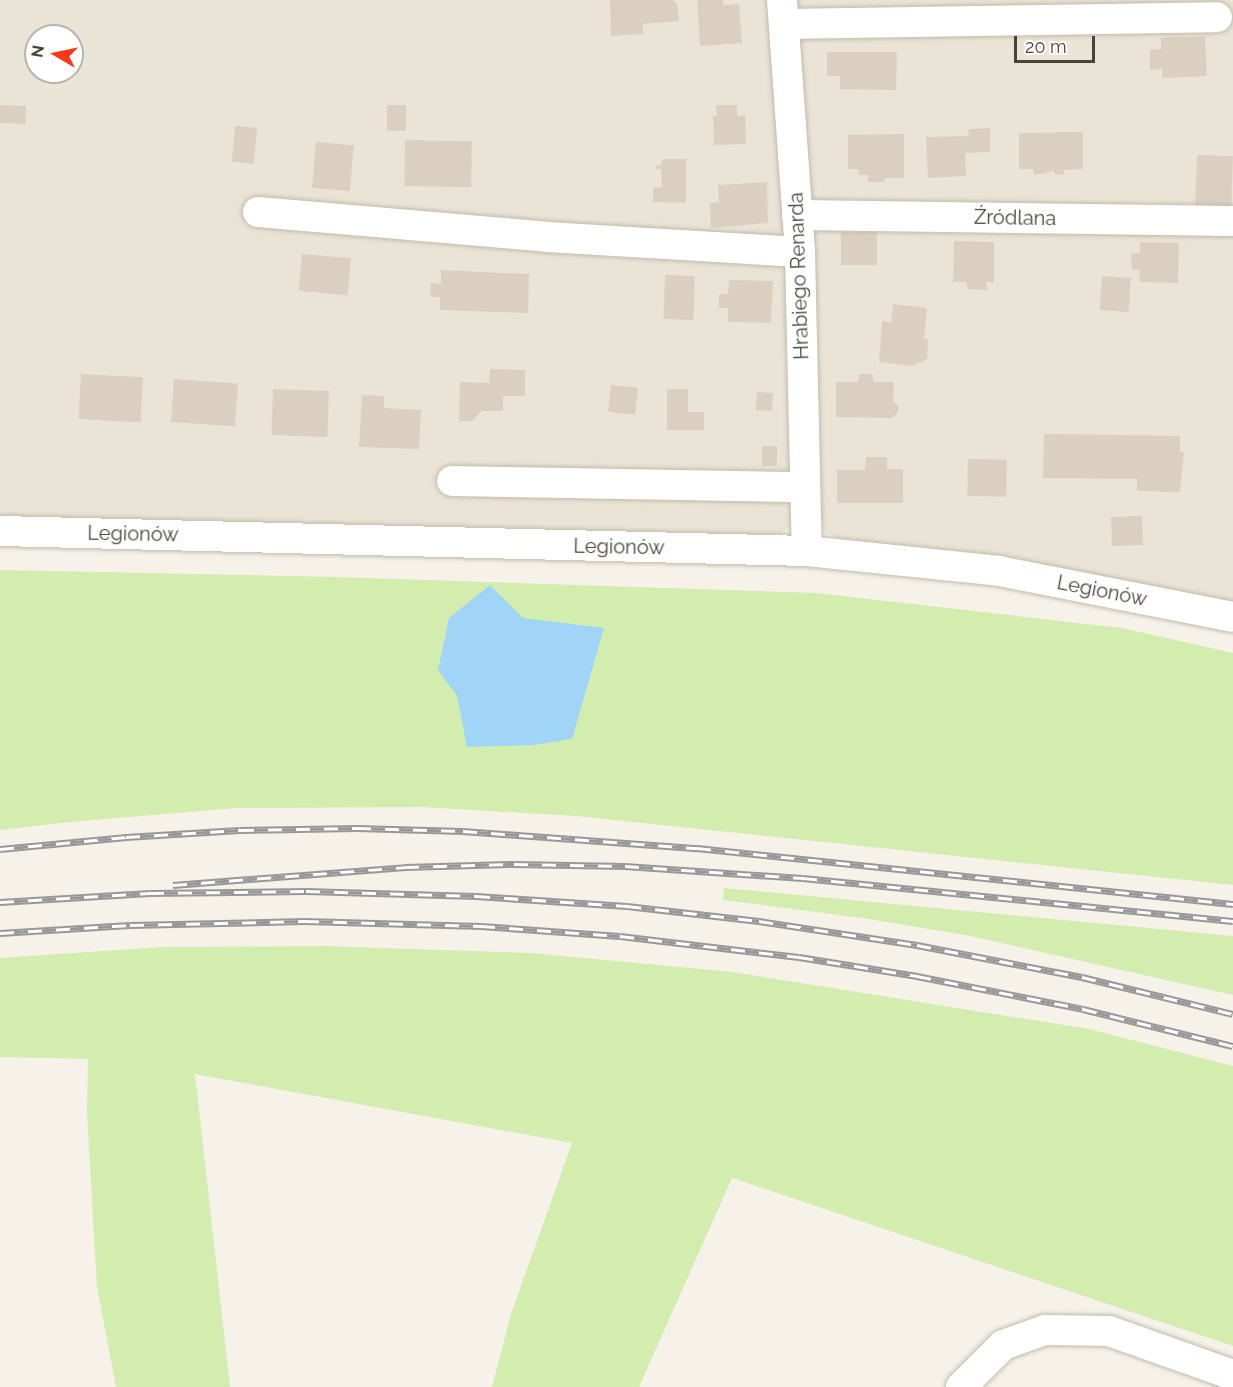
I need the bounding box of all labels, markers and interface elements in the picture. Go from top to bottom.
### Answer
north arrow [24,24,84,84]
scale bar [1017,24,1098,62]
text: 20 m [1025,36,1067,57]
text: N [27,44,48,59]
street label: Hrabiego Renarda [784,192,814,360]
street label: Źródlana [974,205,1056,231]
street label: Legionów [87,521,179,547]
street label: Legionów [573,534,665,560]
street label: Legionów [1055,571,1149,611]

